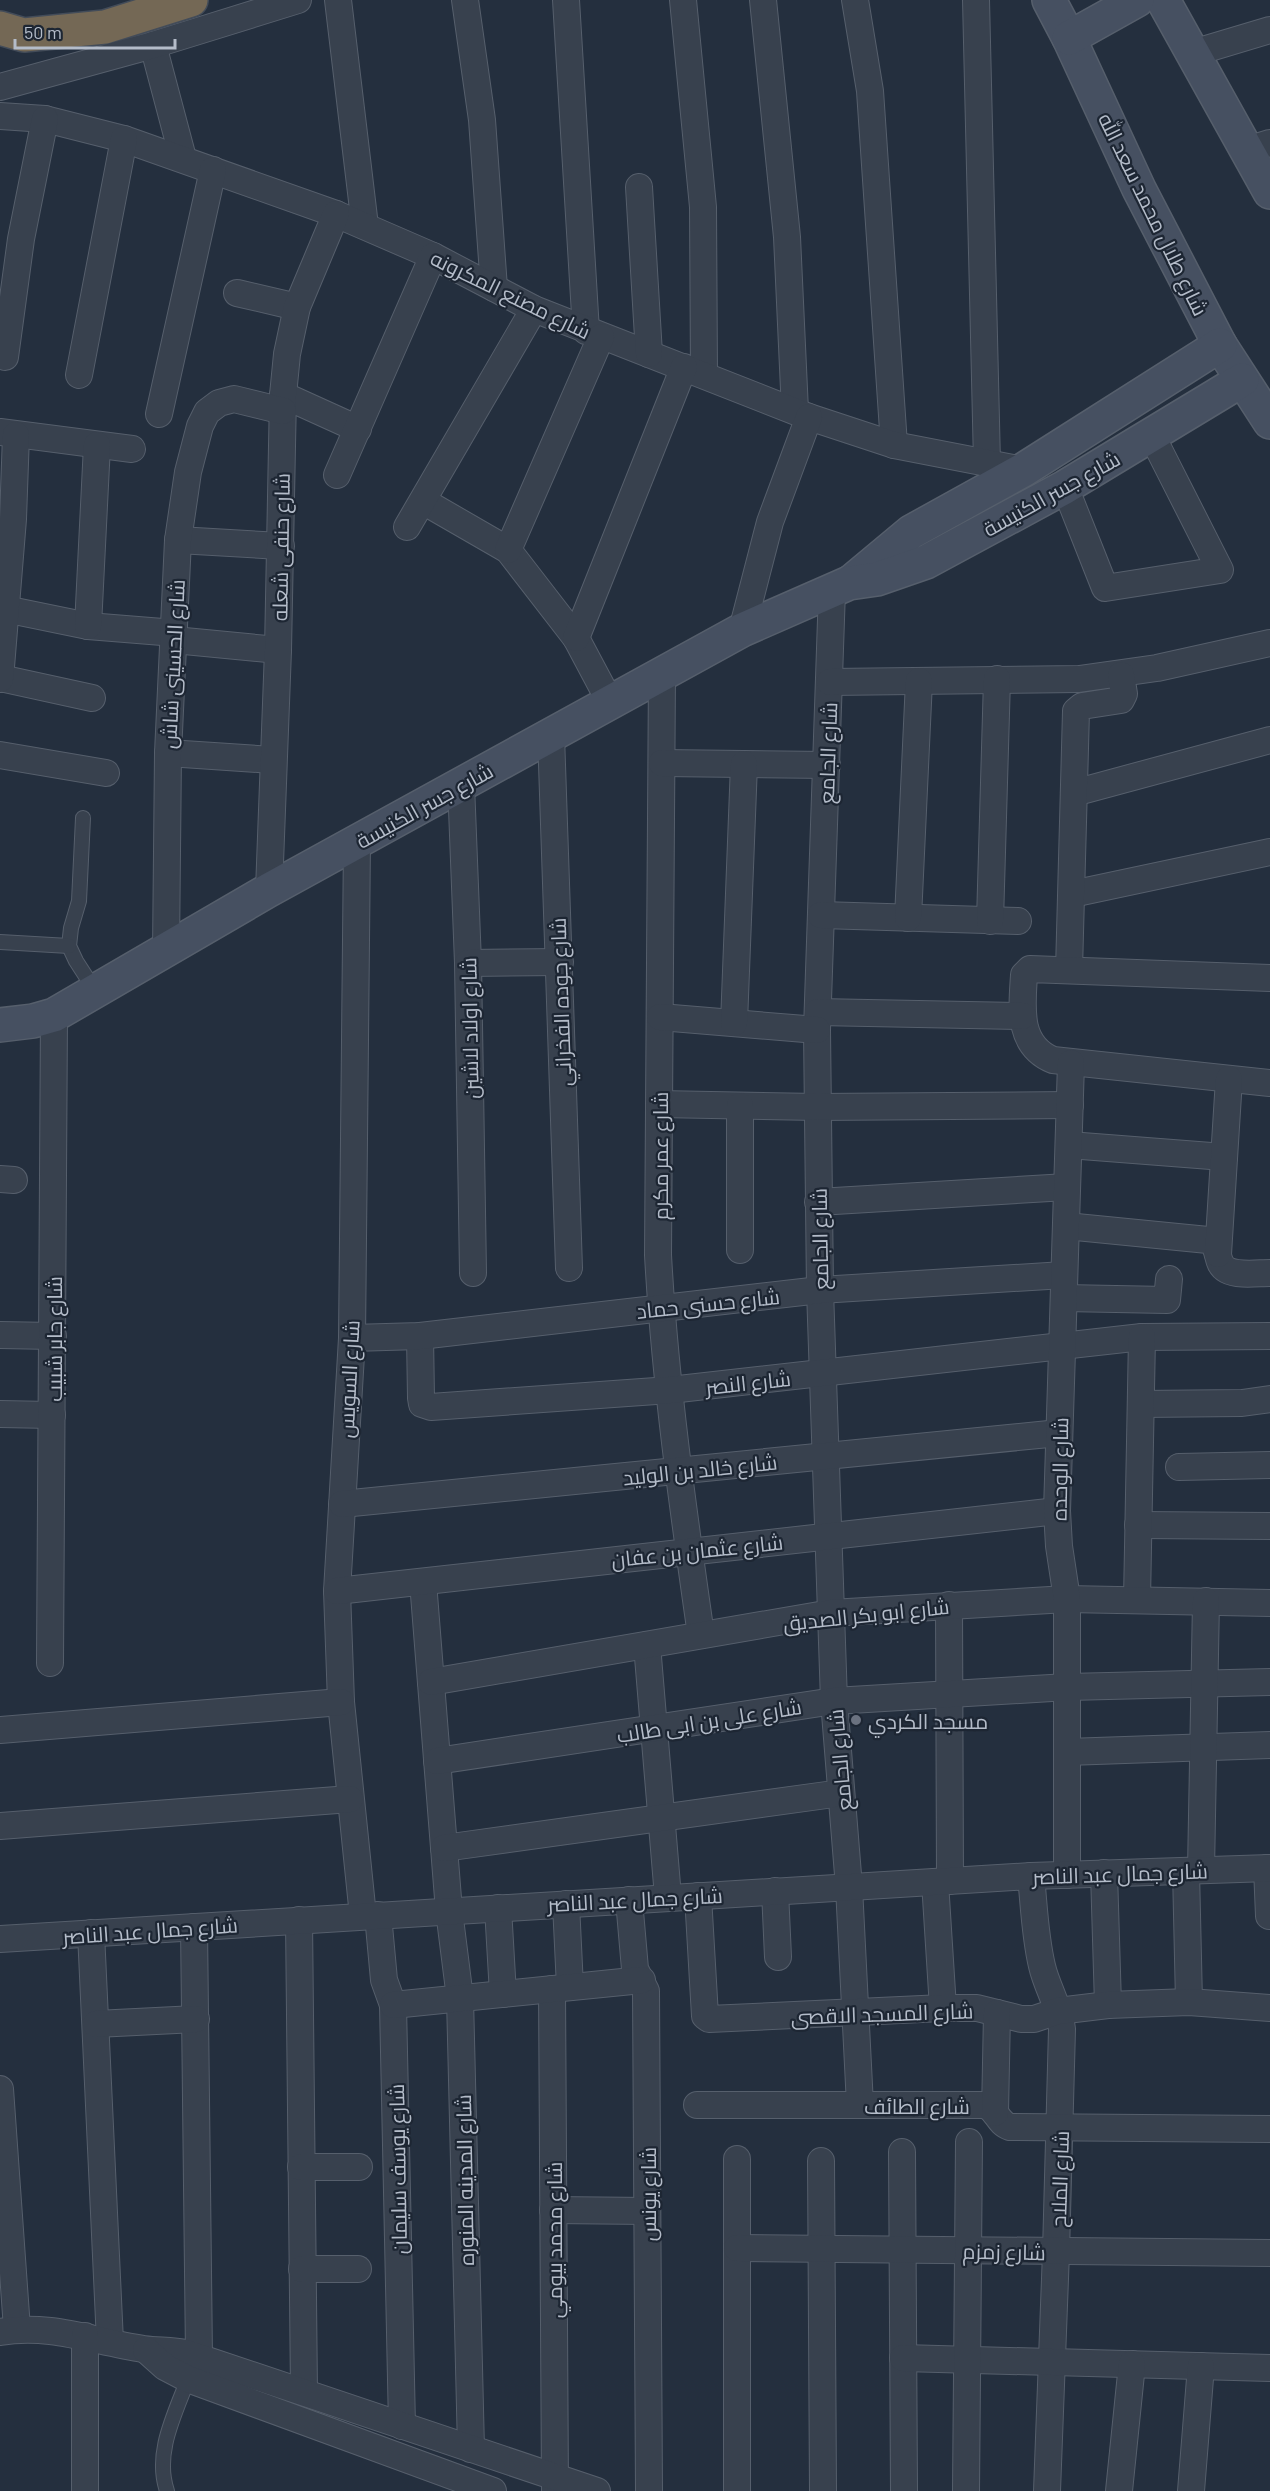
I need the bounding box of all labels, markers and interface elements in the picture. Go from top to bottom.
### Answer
scale bar [15,12,176,50]
text: 50 m [24,21,62,43]
street label: شارع طلال محمد سعد الله [1091,109,1214,321]
street label: شارع مصنع المكرونه [426,244,595,346]
street label: شارع جسر الكنيسة [978,445,1125,544]
street label: شارع حنفى شعله [266,473,297,621]
street label: شارع الحسينى شاش [155,579,192,750]
street label: شارع الجامع [813,702,844,804]
street label: شارع جسر الكنيسة [351,757,498,856]
street label: شارع جوده الفخراني [545,917,580,1087]
street label: شارع اولاد لاشين [455,957,486,1099]
street label: شارع عمر مكرم [647,1092,675,1220]
street label: شارع الجامع [806,1188,835,1290]
street label: شارع جابر شبيب [41,1276,69,1402]
street label: شارع حسنى حماد [635,1283,781,1326]
street label: شارع السويس [332,1319,367,1439]
street label: شارع النصر [703,1365,792,1402]
street label: شارع الوحده [1046,1417,1075,1521]
street label: شارع خالد بن الوليد [622,1448,779,1493]
street label: شارع عثمان بن عفان [610,1529,784,1574]
street label: شارع ابو بكر الصديق [781,1593,951,1638]
street label: شارع على بن ابى طالب [615,1693,804,1750]
street label: شارع الجامع [822,1708,859,1812]
place label: مسجد الكردي [868,1708,988,1738]
marker: مسجد الكردي [849,1713,863,1727]
street label: شارع جمال عبد الناصر [1031,1857,1208,1892]
street label: شارع جمال عبد الناصر [546,1882,724,1919]
street label: شارع جمال عبد الناصر [60,1911,239,1952]
street label: شارع المسجد الاقصى [790,1997,974,2032]
street label: شارع يوسف سليمان [383,2083,414,2255]
street label: شارع الطائف [864,2093,970,2121]
street label: شارع المدينه المنوره [450,2094,481,2266]
street label: شارع الملاح [1045,2130,1076,2228]
street label: شارع يونس [635,2147,663,2241]
street label: شارع محمد بيومي [541,2162,571,2318]
street label: شارع زمزم [962,2238,1046,2267]

